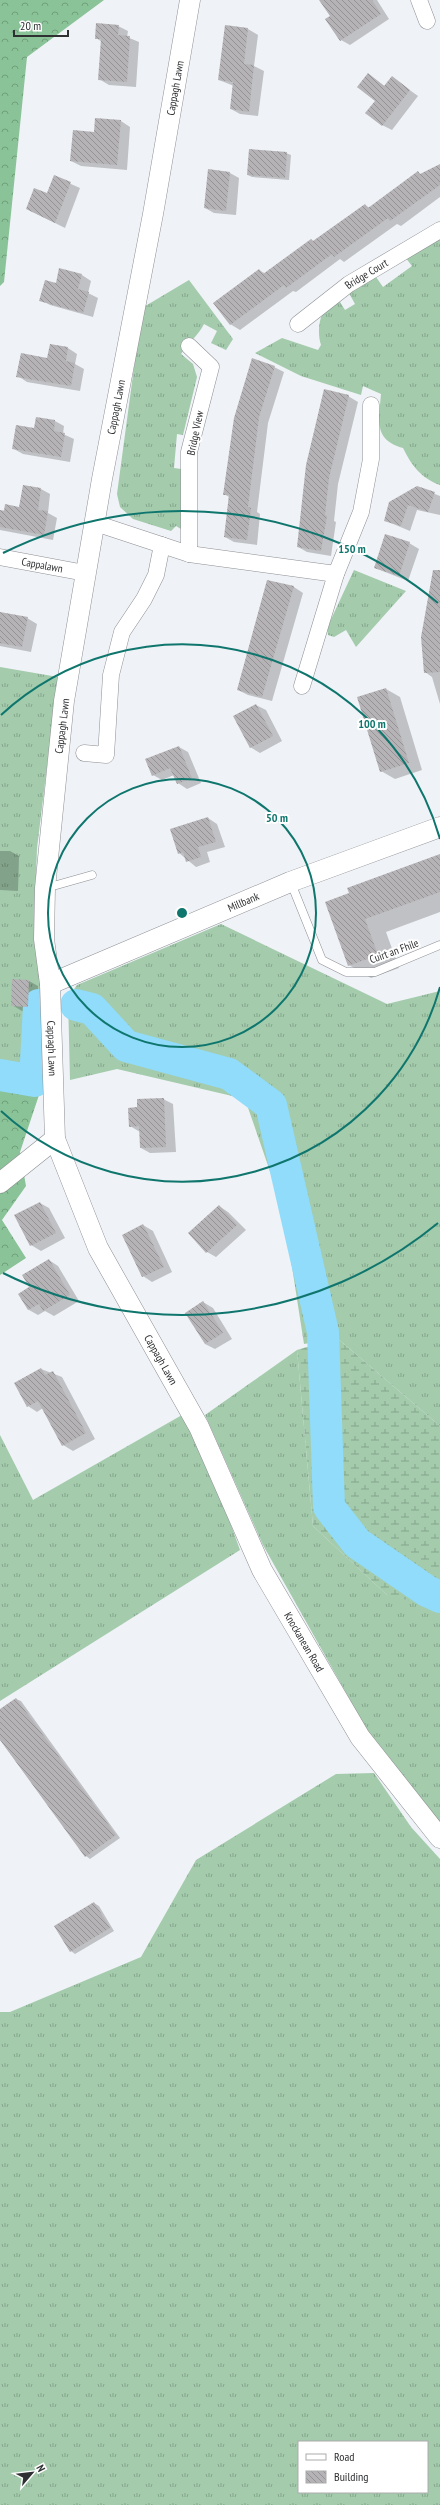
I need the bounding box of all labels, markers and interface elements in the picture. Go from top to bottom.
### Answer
scale bar [14,12,68,38]
text: 20 m [20,18,41,33]
street label: Cappagh Lawn [163,59,187,116]
street label: Bridge Court [342,256,390,292]
street label: Cappagh Lawn [104,378,128,435]
street label: Bridge View [183,409,207,457]
text: 150 m [338,541,366,556]
street label: Cappalawn [21,554,64,576]
street label: Cappagh Lawn [52,698,72,754]
text: 100 m [358,716,386,731]
text: 50 m [266,810,288,825]
street label: Millbank [225,889,262,915]
centre of rings [175,906,189,920]
street label: Cuirt an Fhile [368,936,421,966]
street label: Cappagh Lawn [44,1020,60,1076]
street label: Cappagh Lawn [141,1332,181,1387]
street label: Knockanean Road [281,1609,327,1675]
legend [298,2441,428,2493]
text: Road [334,2449,354,2464]
north arrow [12,2453,52,2493]
text: N [33,2462,48,2474]
text: Building [334,2469,369,2484]

